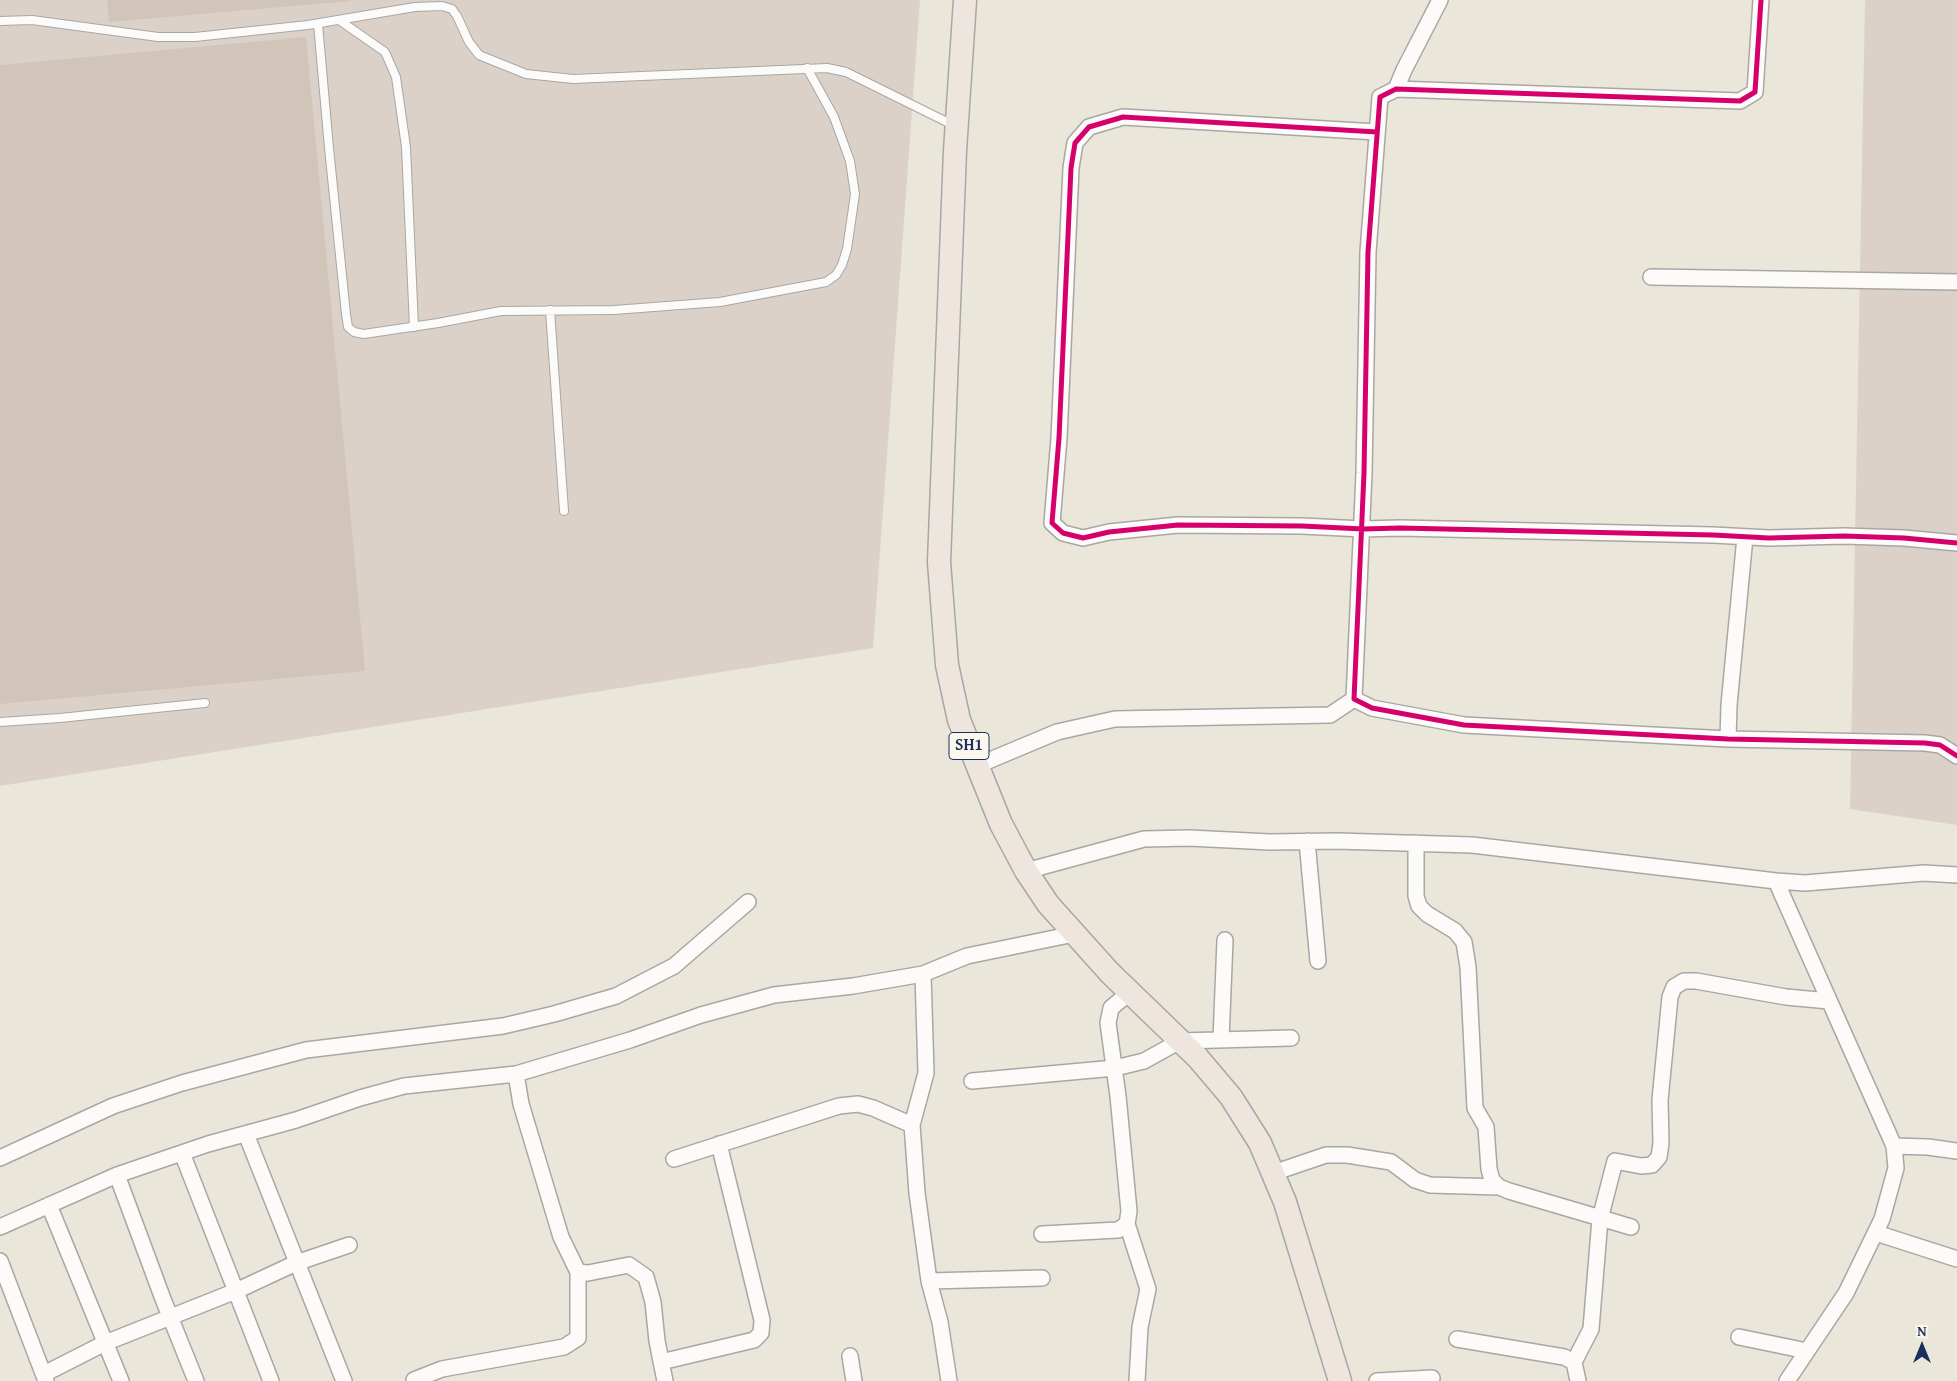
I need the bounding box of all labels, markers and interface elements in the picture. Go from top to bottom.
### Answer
road number: SH1 [949,732,989,759]
north arrow [1897,1321,1947,1371]
text: N [1917,1321,1927,1341]

